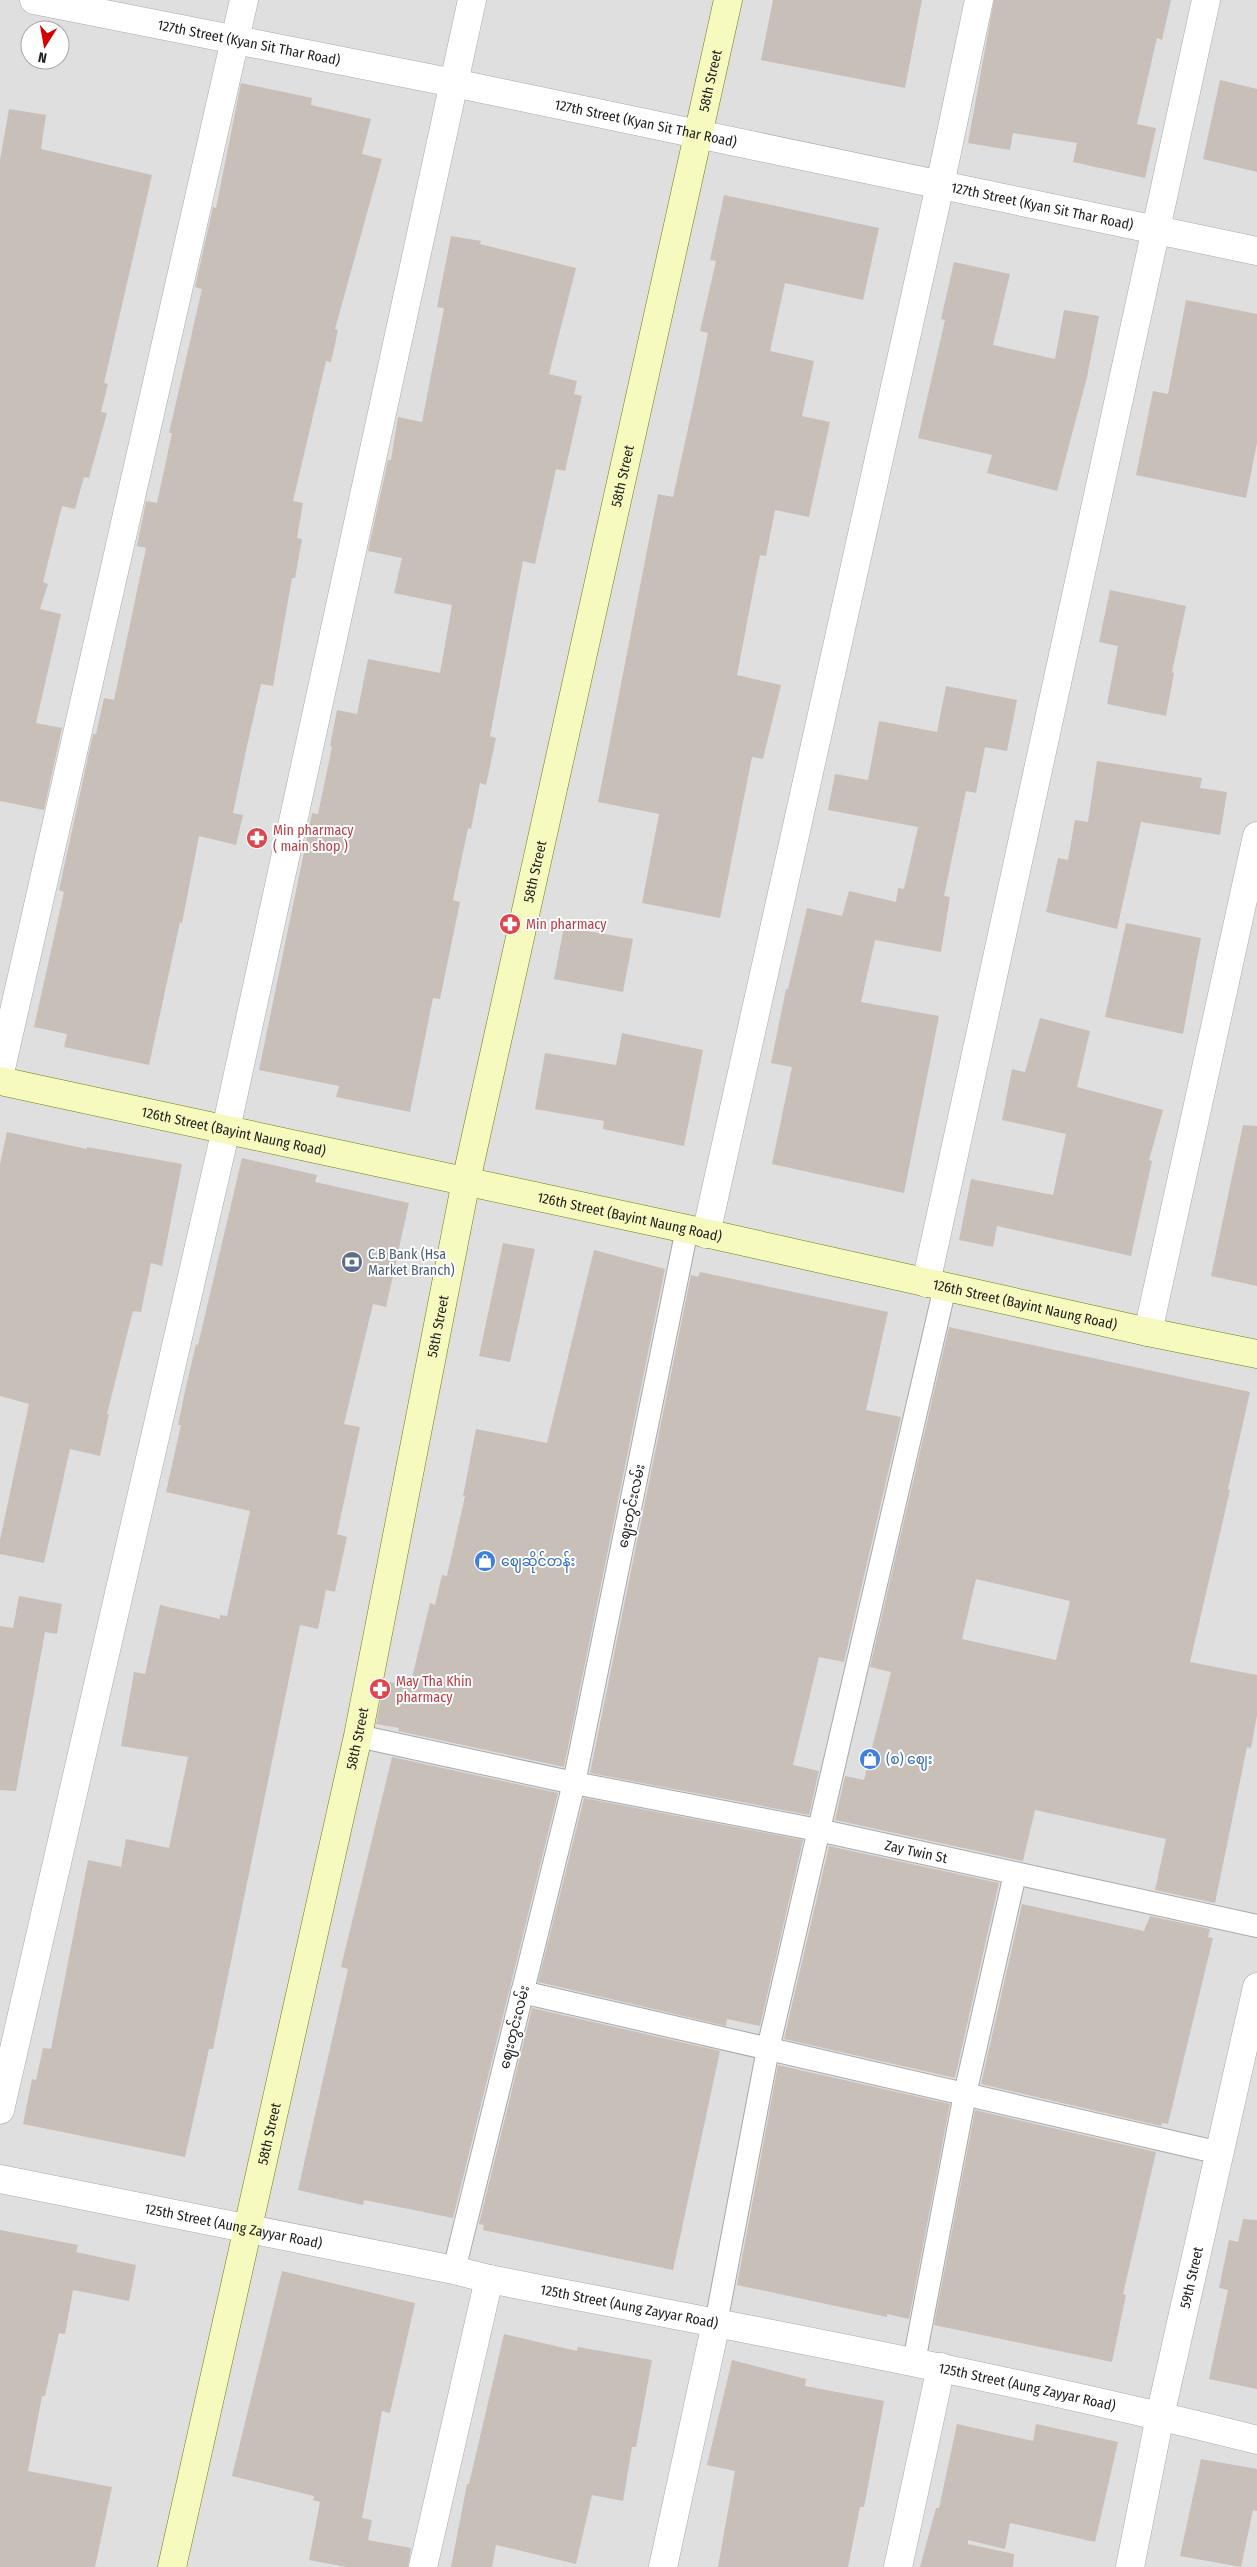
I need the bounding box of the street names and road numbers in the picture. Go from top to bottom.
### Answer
street label: 127th Street (Kyan Sit Thar Road) [156,17,342,69]
street label: 58th Street [695,48,726,113]
street label: 127th Street (Kyan Sit Thar Road) [553,96,738,151]
street label: 127th Street (Kyan Sit Thar Road) [949,179,1135,234]
street label: 58th Street [608,443,638,509]
street label: 58th Street [520,839,550,904]
street label: 126th Street (Bayint Naung Road) [140,1104,327,1160]
street label: 126th Street (Bayint Naung Road) [536,1189,723,1246]
street label: 126th Street (Bayint Naung Road) [931,1276,1119,1334]
street label: 58th Street [424,1293,453,1359]
street label: ဈေးတွင်းလမ်း [612,1462,652,1550]
street label: 58th Street [343,1706,372,1771]
street label: Zay Twin St [883,1837,949,1867]
street label: ဈေးတွင်းလမ်း [494,1983,536,2071]
street label: 58th Street [254,2101,285,2167]
street label: 125th Street (Aung Zayyar Road) [143,2200,324,2252]
street label: 59th Street [1177,2245,1207,2310]
street label: 125th Street (Aung Zayyar Road) [539,2281,720,2332]
street label: 125th Street (Aung Zayyar Road) [937,2360,1117,2415]

